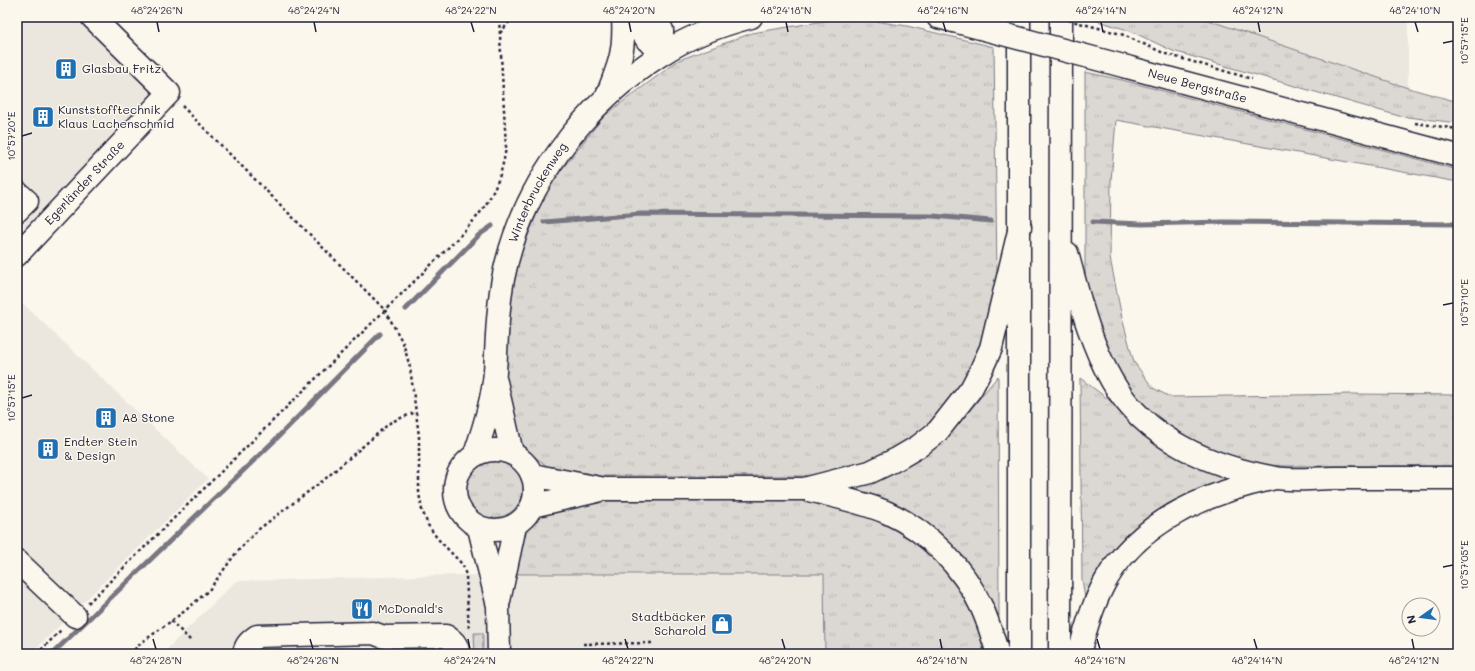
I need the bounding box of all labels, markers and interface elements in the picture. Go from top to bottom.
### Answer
text: 48°24'26"N [131,3,183,17]
text: 48°24'24"N [288,3,340,17]
text: 48°24'22"N [445,3,497,17]
text: 48°24'20"N [603,3,655,17]
text: 48°24'18"N [761,3,811,17]
text: 48°24'16"N [918,3,968,17]
text: 48°24'14"N [1076,3,1126,17]
text: 48°24'12"N [1233,3,1283,17]
text: 48°24'10"N [1390,3,1440,17]
text: 10°57'15"E [1457,17,1471,65]
building icon: Glasbau Fritz [53,56,79,82]
place label: Glasbau Fritz [82,60,161,76]
street label: Neue Bergstraße [1147,64,1249,106]
place label: Kunststofftechnik Klaus Lachenschmid [58,101,175,131]
building icon: Kunststofftechnik Klaus Lachenschmid [30,104,56,130]
text: 10°57'20"E [4,111,18,161]
street label: Egerländer Straße [41,137,127,228]
street label: Winterbruckenweg [504,139,570,244]
text: 10°57'10"E [1457,279,1471,327]
text: 10°57'15"E [4,374,18,422]
building icon: A8 Stone [93,405,119,431]
place label: A8 Stone [122,409,175,425]
place label: Endter Stein & Design [64,433,138,463]
building icon: Endter Stein & Design [35,436,61,462]
text: 10°57'05"E [1457,540,1471,590]
restaurant icon: McDonald's [349,596,375,622]
north arrow [1401,597,1441,637]
place label: McDonald's [378,600,443,616]
place label: Stadtbäcker Scharold [632,608,706,638]
shop icon: Stadtbäcker Scharold [709,611,735,637]
text: N [1403,614,1419,625]
text: 48°24'28"N [130,653,182,667]
text: 48°24'26"N [287,653,339,667]
text: 48°24'24"N [444,653,496,667]
text: 48°24'22"N [602,653,654,667]
text: 48°24'20"N [759,653,811,667]
text: 48°24'18"N [917,653,967,667]
text: 48°24'16"N [1075,653,1125,667]
text: 48°24'14"N [1232,653,1282,667]
text: 48°24'12"N [1389,653,1439,667]

